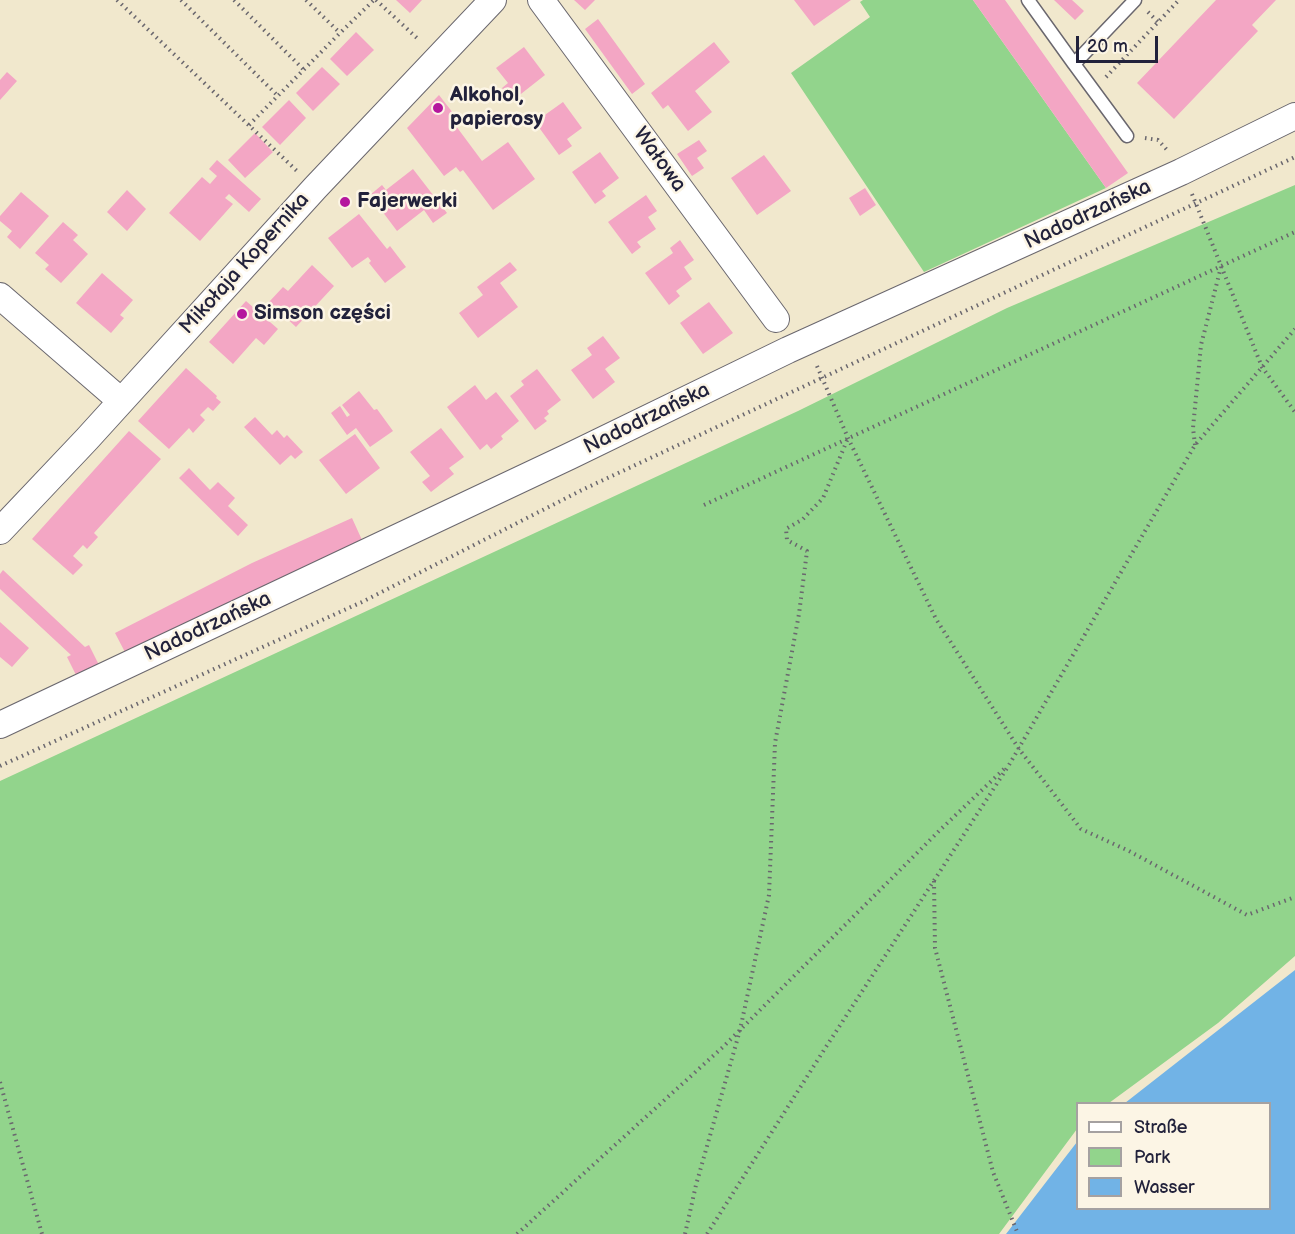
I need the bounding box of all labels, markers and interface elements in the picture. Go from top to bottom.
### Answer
scale bar [1079,24,1162,62]
text: 20 m [1087,36,1128,57]
place label: Alkohol, papierosy [450,83,543,133]
marker: Alkohol, papierosy [431,101,445,115]
street label: Wałowa [627,123,691,197]
street label: Nadodrzańska [1021,175,1155,255]
street label: Mikołaja Kopernika [175,188,315,340]
place label: Fajerwerki [357,189,457,215]
marker: Fajerwerki [338,195,352,209]
place label: Simson części [254,301,391,327]
marker: Simson części [235,307,249,321]
street label: Nadodrzańska [580,378,714,460]
street label: Nadodrzańska [141,587,275,667]
legend [1076,1102,1271,1210]
text: Straße [1134,1117,1187,1138]
text: Park [1134,1147,1170,1168]
text: Wasser [1134,1177,1195,1198]

